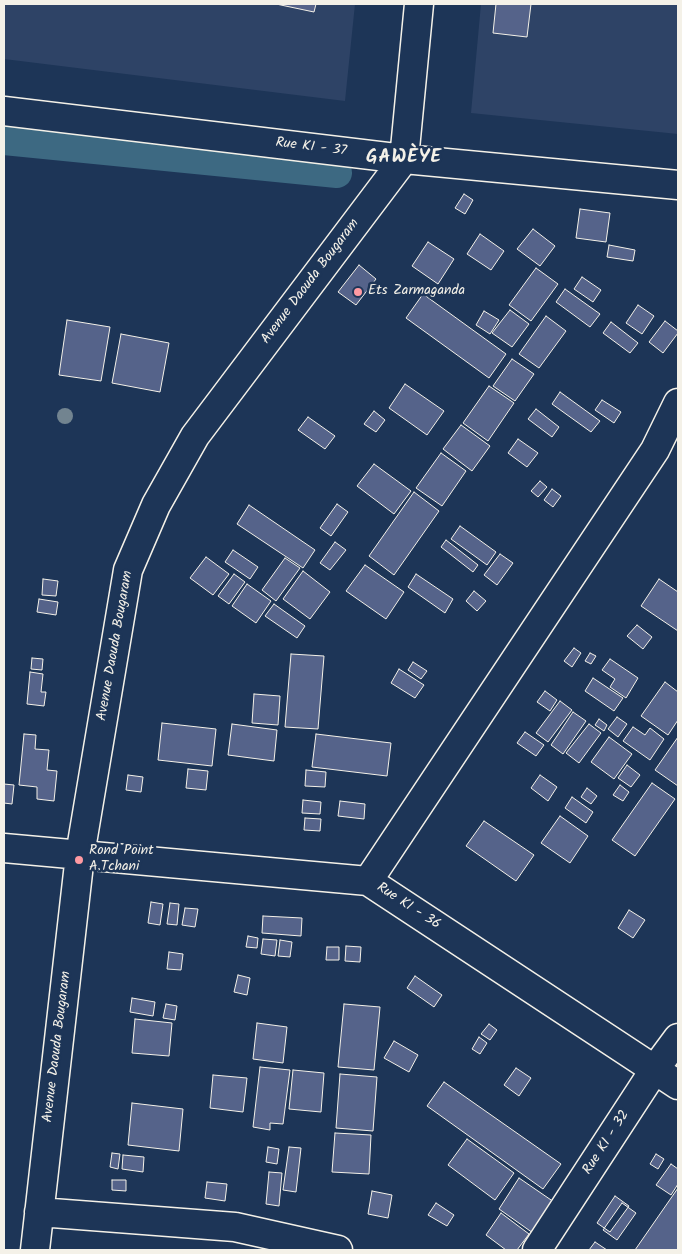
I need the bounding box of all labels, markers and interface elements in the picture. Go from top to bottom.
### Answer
street label: Rue KI - 37 [274,135,348,161]
district label: GAWÈYE [365,148,443,170]
street label: Avenue Daouda Bougaram [258,216,364,348]
place label: Ets Zarmaganda [368,284,465,300]
marker: Ets Zarmaganda [352,286,364,298]
street label: Avenue Daouda Bougaram [95,570,137,722]
place label: Rond Point A.Tchani [89,844,154,876]
marker: Rond Point A.Tchani [73,854,85,866]
street label: Rue KI - 36 [373,880,443,934]
street label: Avenue Daouda Bougaram [40,970,76,1124]
street label: Rue KI - 32 [580,1108,634,1178]

